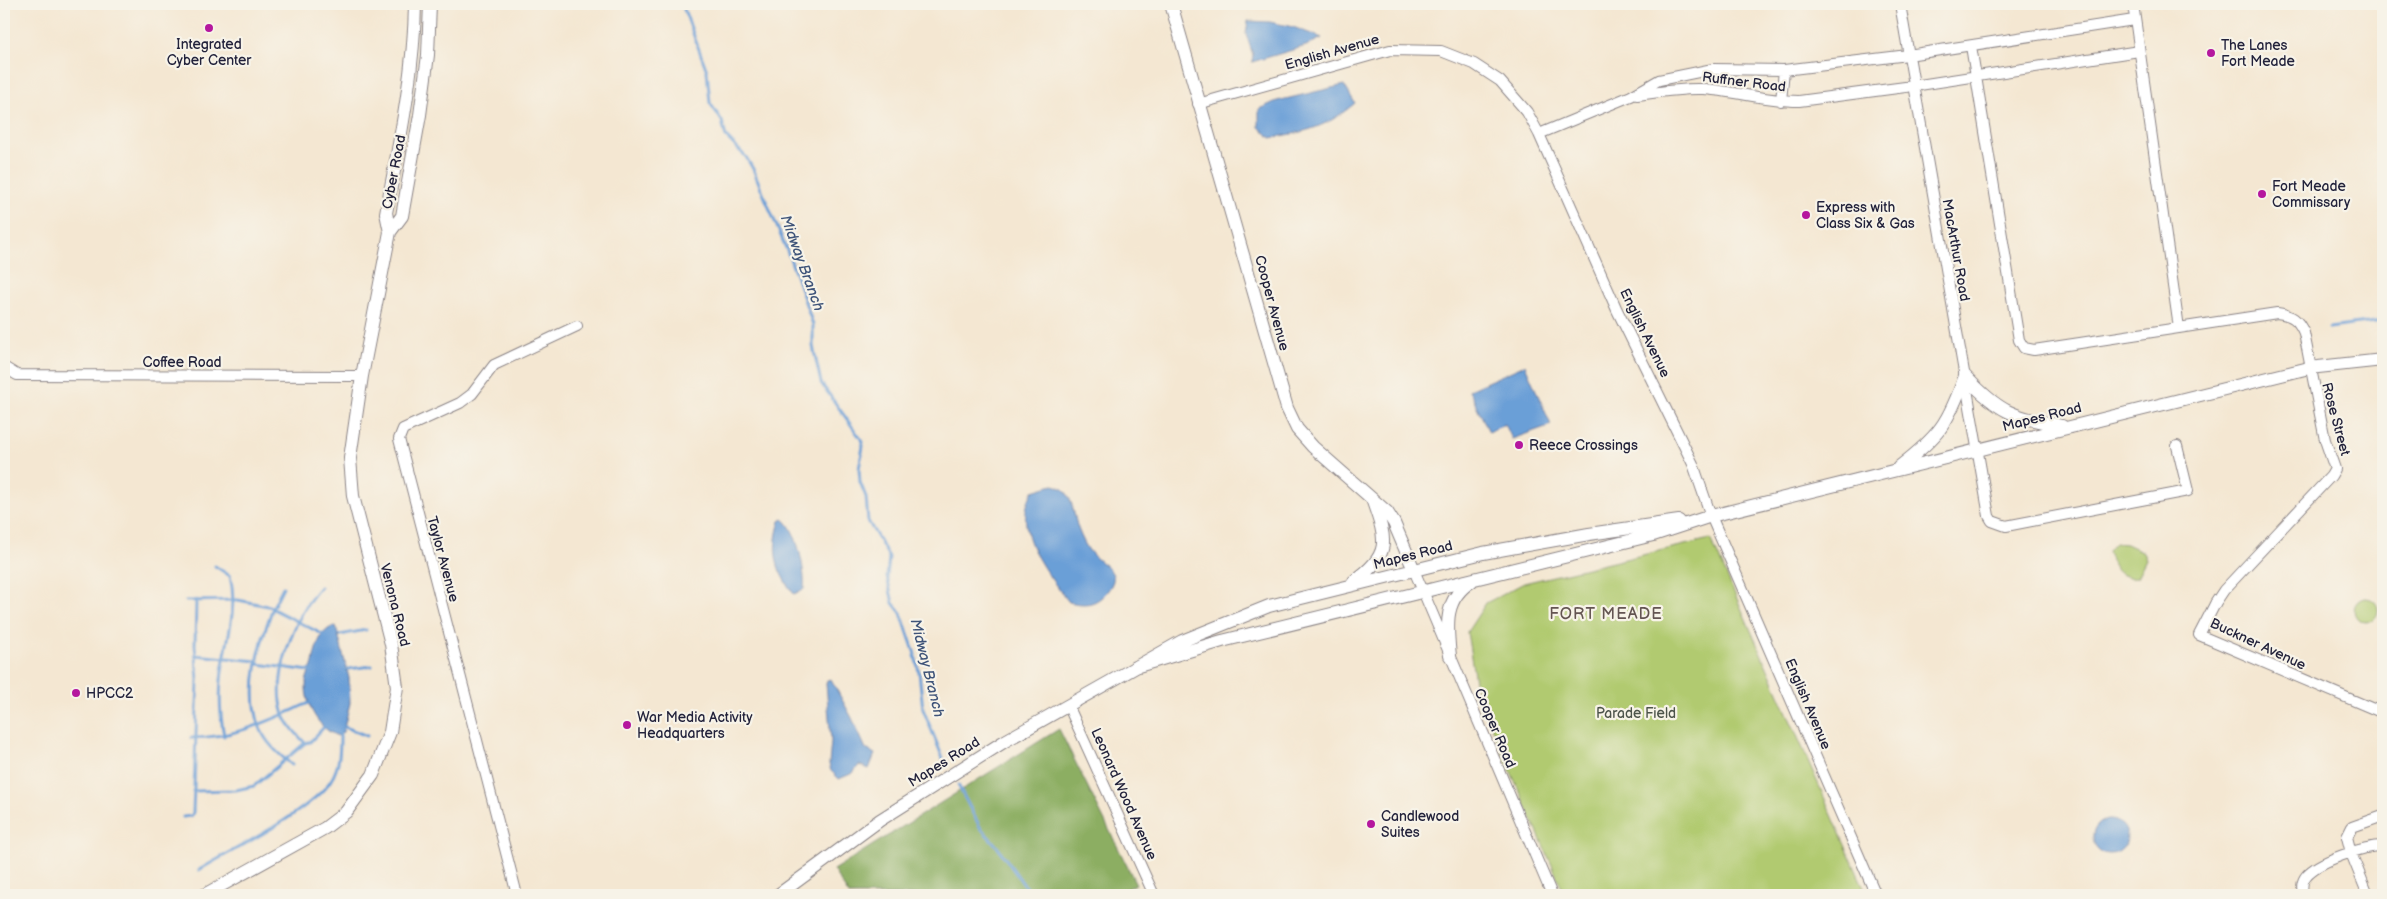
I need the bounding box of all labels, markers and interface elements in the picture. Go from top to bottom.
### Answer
marker: Integrated Cyber Center [203,22,215,34]
street label: English Avenue [1283,30,1381,74]
place label: Integrated Cyber Center [167,36,252,69]
place label: The Lanes Fort Meade [2221,37,2295,70]
marker: The Lanes Fort Meade [2205,47,2217,59]
street label: Ruffner Road [1701,68,1787,96]
street label: Cyber Road [378,133,410,211]
place label: Fort Meade Commissary [2272,178,2351,211]
marker: Fort Meade Commissary [2256,188,2268,200]
street label: MacArthur Road [1939,197,1973,303]
place label: Express with Class Six & Gas [1816,199,1915,232]
marker: Express with Class Six & Gas [1800,209,1812,221]
water label: Midway Branch [776,212,828,314]
street label: Cooper Avenue [1251,253,1293,353]
street label: English Avenue [1616,286,1674,380]
street label: Coffee Road [142,354,222,371]
street label: Rose Street [2318,381,2354,458]
street label: Mapes Road [2001,399,2083,435]
place label: Reece Crossings [1529,437,1638,454]
marker: Reece Crossings [1513,439,1525,451]
street label: Taylor Avenue [423,514,463,604]
street label: Mapes Road [1372,537,1454,573]
street label: Venona Road [376,562,414,648]
district label: FORT MEADE [1549,605,1663,624]
street label: Buckner Avenue [2207,614,2309,674]
water label: Midway Branch [906,617,948,719]
street label: English Avenue [1781,656,1835,752]
place label: HPCC2 [86,685,134,702]
street label: Cooper Road [1471,686,1519,770]
marker: HPCC2 [70,687,82,699]
park label: Parade Field [1596,705,1676,722]
place label: War Media Activity Headquarters [637,709,753,742]
marker: War Media Activity Headquarters [621,719,633,731]
street label: Leonard Wood Avenue [1087,726,1161,862]
street label: Mapes Road [905,733,983,791]
place label: Candlewood Suites [1381,808,1459,841]
marker: Candlewood Suites [1365,818,1377,830]

